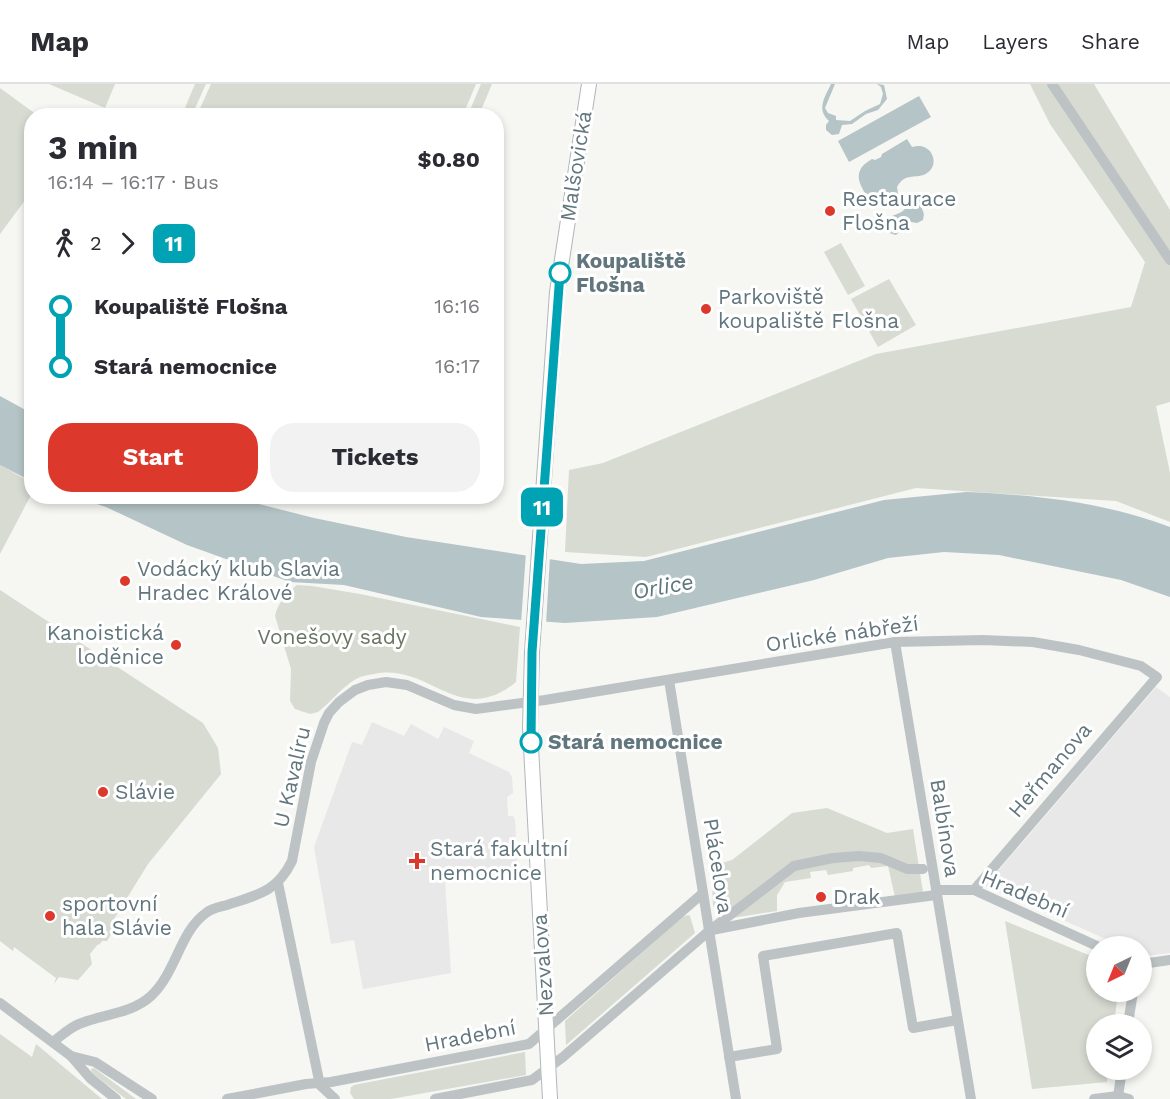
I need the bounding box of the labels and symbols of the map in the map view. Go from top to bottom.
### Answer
street label: Malšovická [554,109,597,223]
place label: Restaurace Flošna [842,186,956,235]
marker: Restaurace Flošna [823,204,837,218]
place label: Koupaliště Flošna [576,248,686,297]
marker: Koupaliště Flošna [549,262,571,284]
place label: Parkoviště koupaliště Flošna [718,284,899,333]
marker: Parkoviště koupaliště Flošna [699,302,713,316]
line badge: 11 [515,488,569,526]
place label: Vodácký klub Slavia Hradec Králové [137,556,340,605]
water label: Orlice [631,569,695,604]
marker: Vodácký klub Slavia Hradec Králové [118,574,132,588]
street label: Orlické nábřeží [764,610,920,657]
place label: Kanoistická loděnice [47,620,164,669]
park label: Vonešovy sady [257,624,407,649]
marker: Kanoistická loděnice [169,638,183,652]
street label: Heřmanova [1003,717,1097,822]
street label: U Kavalíru [268,724,315,830]
place label: Stará nemocnice [548,729,723,754]
marker: Stará nemocnice [520,731,542,753]
street label: Balbínova [925,777,966,879]
place label: Slávie [115,779,175,804]
marker: Slávie [96,785,110,799]
street label: Plácelova [699,816,738,916]
place label: Stará fakultní nemocnice [430,836,569,885]
marker: Stará fakultní nemocnice [408,852,426,870]
street label: Hradební [978,864,1073,923]
place label: Drak [833,884,880,909]
marker: Drak [814,890,828,904]
place label: sportovní hala Slávie [62,891,172,940]
marker: sportovní hala Slávie [43,909,57,923]
street label: Nezvalova [526,913,559,1017]
north arrow [1086,936,1152,1002]
street label: Hradební [422,1014,518,1057]

